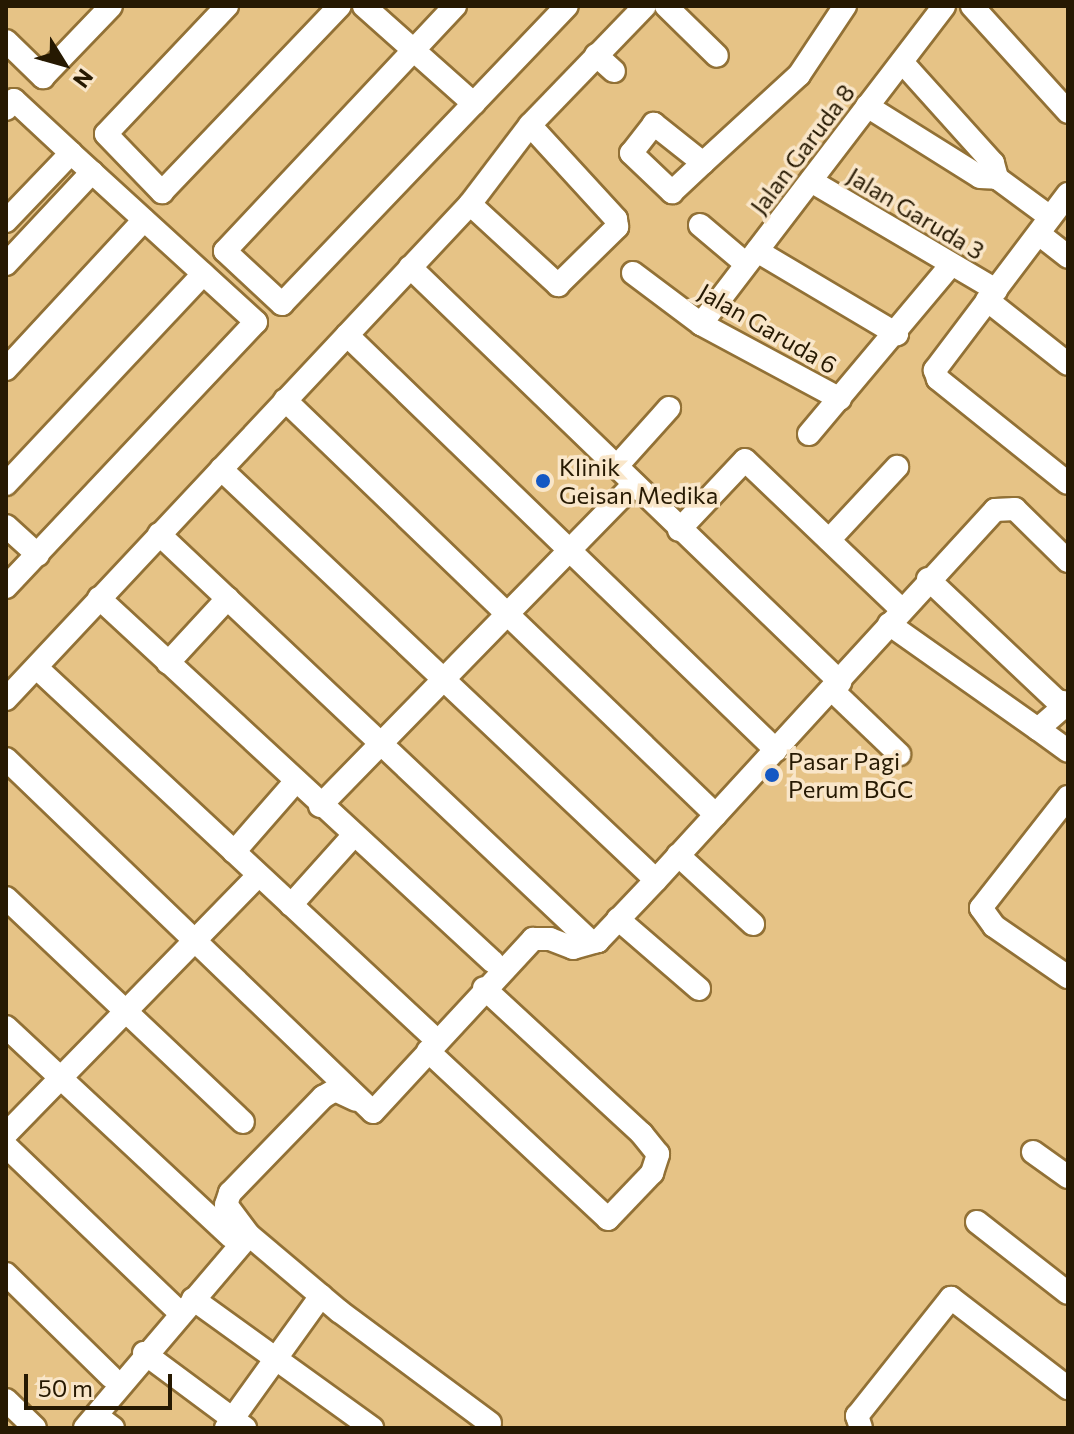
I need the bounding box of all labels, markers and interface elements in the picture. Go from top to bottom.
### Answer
north arrow [24,24,104,104]
text: N [68,64,99,93]
street label: Jalan Garuda 8 [744,78,860,220]
street label: Jalan Garuda 3 [842,161,990,265]
street label: Jalan Garuda 6 [694,277,842,379]
place label: Klinik Geisan Medika [559,453,718,509]
marker: Klinik Geisan Medika [534,472,552,490]
place label: Pasar Pagi Perum BGC [788,747,913,803]
marker: Pasar Pagi Perum BGC [763,766,781,784]
scale bar [28,1358,176,1408]
text: 50 m [38,1373,93,1402]

